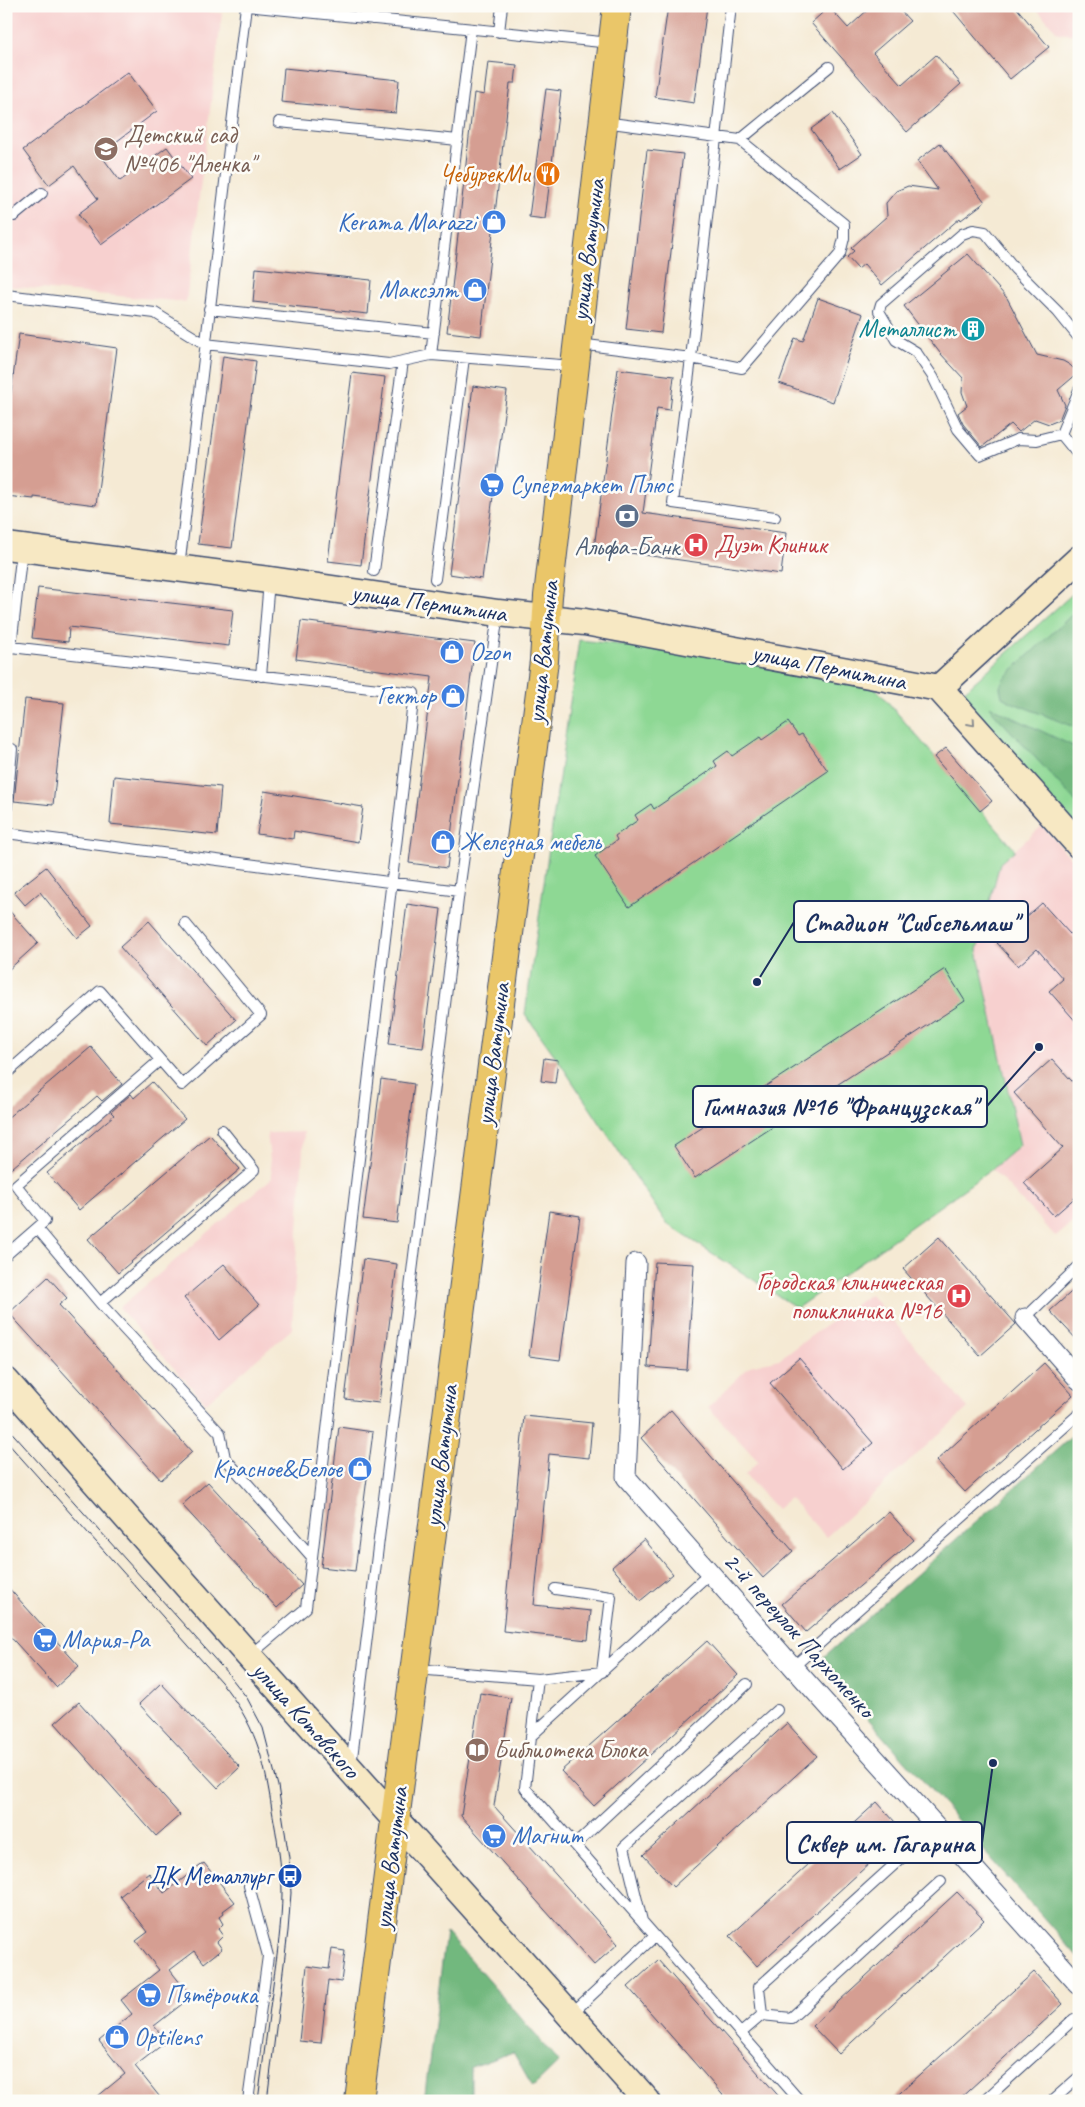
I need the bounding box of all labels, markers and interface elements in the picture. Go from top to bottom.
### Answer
place label: Детский сад №406 "Аленка" [124,119,260,180]
school or university icon: Детский сад №406 "Аленка" [93,136,119,162]
place label: ЧебурекМи [440,158,532,190]
restaurant icon: ЧебурекМи [535,161,561,187]
street label: улица Ватутина [563,175,613,325]
place label: Kerama Marazzi [337,206,479,238]
shop icon: Kerama Marazzi [481,209,507,235]
place label: Максэлт [379,274,460,306]
shop icon: Максэлт [462,277,488,303]
place label: Металлист [859,313,958,345]
building icon: Металлист [960,316,986,342]
place label: Супермаркет Плюс [510,469,674,501]
supermarket icon: Супермаркет Плюс [479,472,505,498]
bank icon: Альфа-Банк [614,503,640,529]
place label: Дуэт Клиник [714,529,830,561]
place label: Альфа-Банк [575,531,681,563]
hospital icon: Дуэт Клиник [683,532,709,558]
street label: улица Пермитина [347,576,511,630]
street label: улица Ватутина [519,577,567,727]
place label: Ozon [470,636,512,668]
street label: улица Пермитина [747,636,911,698]
shop icon: Ozon [439,639,465,665]
place label: Гектор [377,680,438,712]
shop icon: Гектор [440,683,466,709]
one-way arrow [966,718,975,727]
place label: Железная мебель [460,826,603,858]
shop icon: Железная мебель [430,829,456,855]
callout: Стадион "Сибсельмаш" [794,901,1028,942]
text: Стадион "Сибсельмаш" [804,906,1024,939]
street label: улица Ватутина [468,979,518,1129]
callout: Гимназия №16 "Французская" [693,1086,987,1127]
text: Гимназия №16 "Французская" [703,1090,983,1123]
place label: Городская клиническая поликлиника №16 [756,1266,944,1327]
hospital icon: Городская клиническая поликлиника №16 [946,1283,972,1309]
street label: улица Ватутина [416,1381,466,1531]
place label: Красное&Белое [213,1453,344,1485]
shop icon: Красное&Белое [347,1456,373,1482]
street label: 2-й переулок Пархоменко [716,1545,884,1727]
place label: Мария-Ра [62,1624,152,1656]
supermarket icon: Мария-Ра [32,1627,58,1653]
street label: улица Котовского [244,1653,368,1786]
place label: Библиотека Блока [494,1734,649,1766]
library icon: Библиотека Блока [464,1737,490,1763]
street label: улица Ватутина [366,1783,416,1933]
place label: Магнит [512,1820,584,1852]
callout: Сквер им. Гагарина [787,1822,982,1863]
supermarket icon: Магнит [481,1823,507,1849]
text: Сквер им. Гагарина [796,1827,977,1860]
place label: ДК Металлург [147,1860,276,1892]
bus stop icon: ДК Металлург [277,1863,303,1889]
place label: Пятёрочка [166,1979,260,2011]
supermarket icon: Пятёрочка [136,1982,162,2008]
place label: Optilens [134,2021,204,2053]
shop icon: Optilens [104,2024,130,2050]

